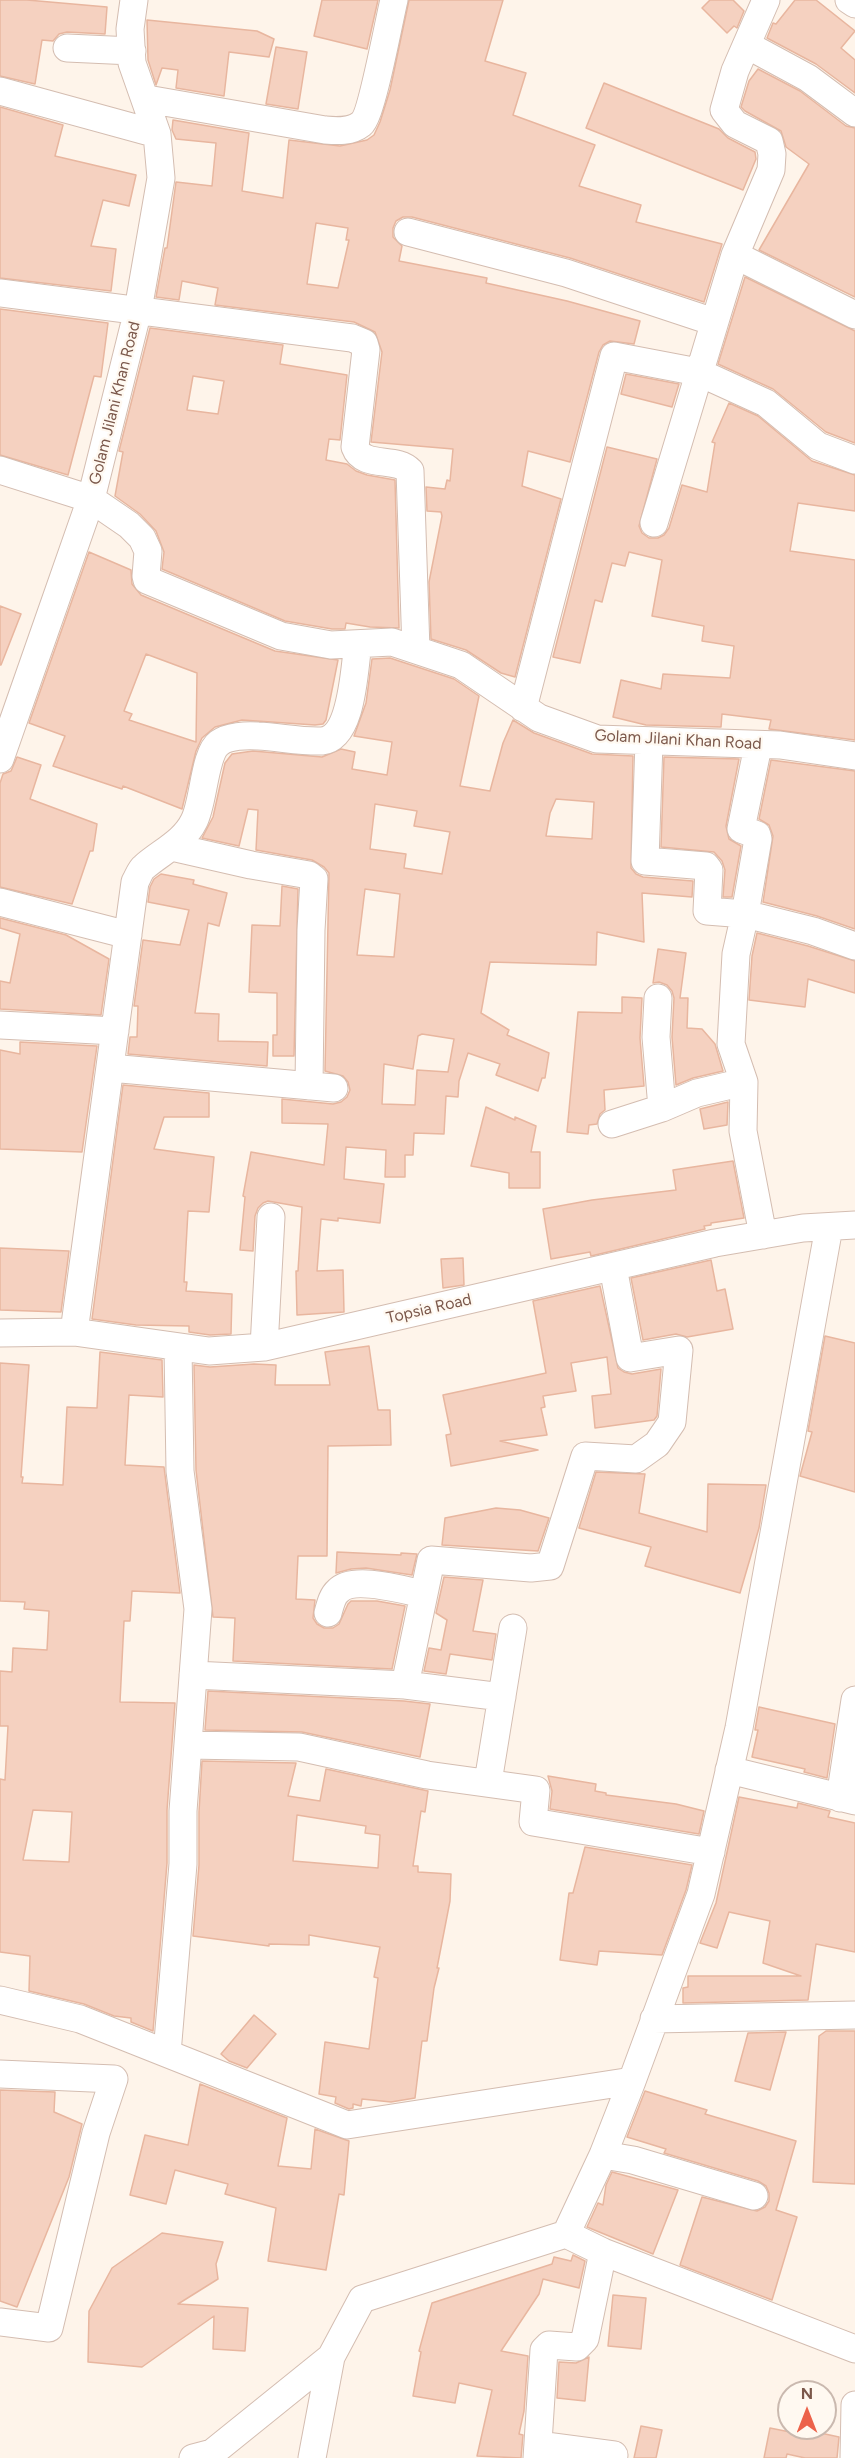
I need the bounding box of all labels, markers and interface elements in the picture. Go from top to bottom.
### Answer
street label: Golam Jilani Khan Road [85,319,145,487]
street label: Golam Jilani Khan Road [594,726,762,754]
street label: Topsia Road [385,1290,473,1328]
north arrow [777,2380,837,2440]
text: N [801,2384,813,2403]

